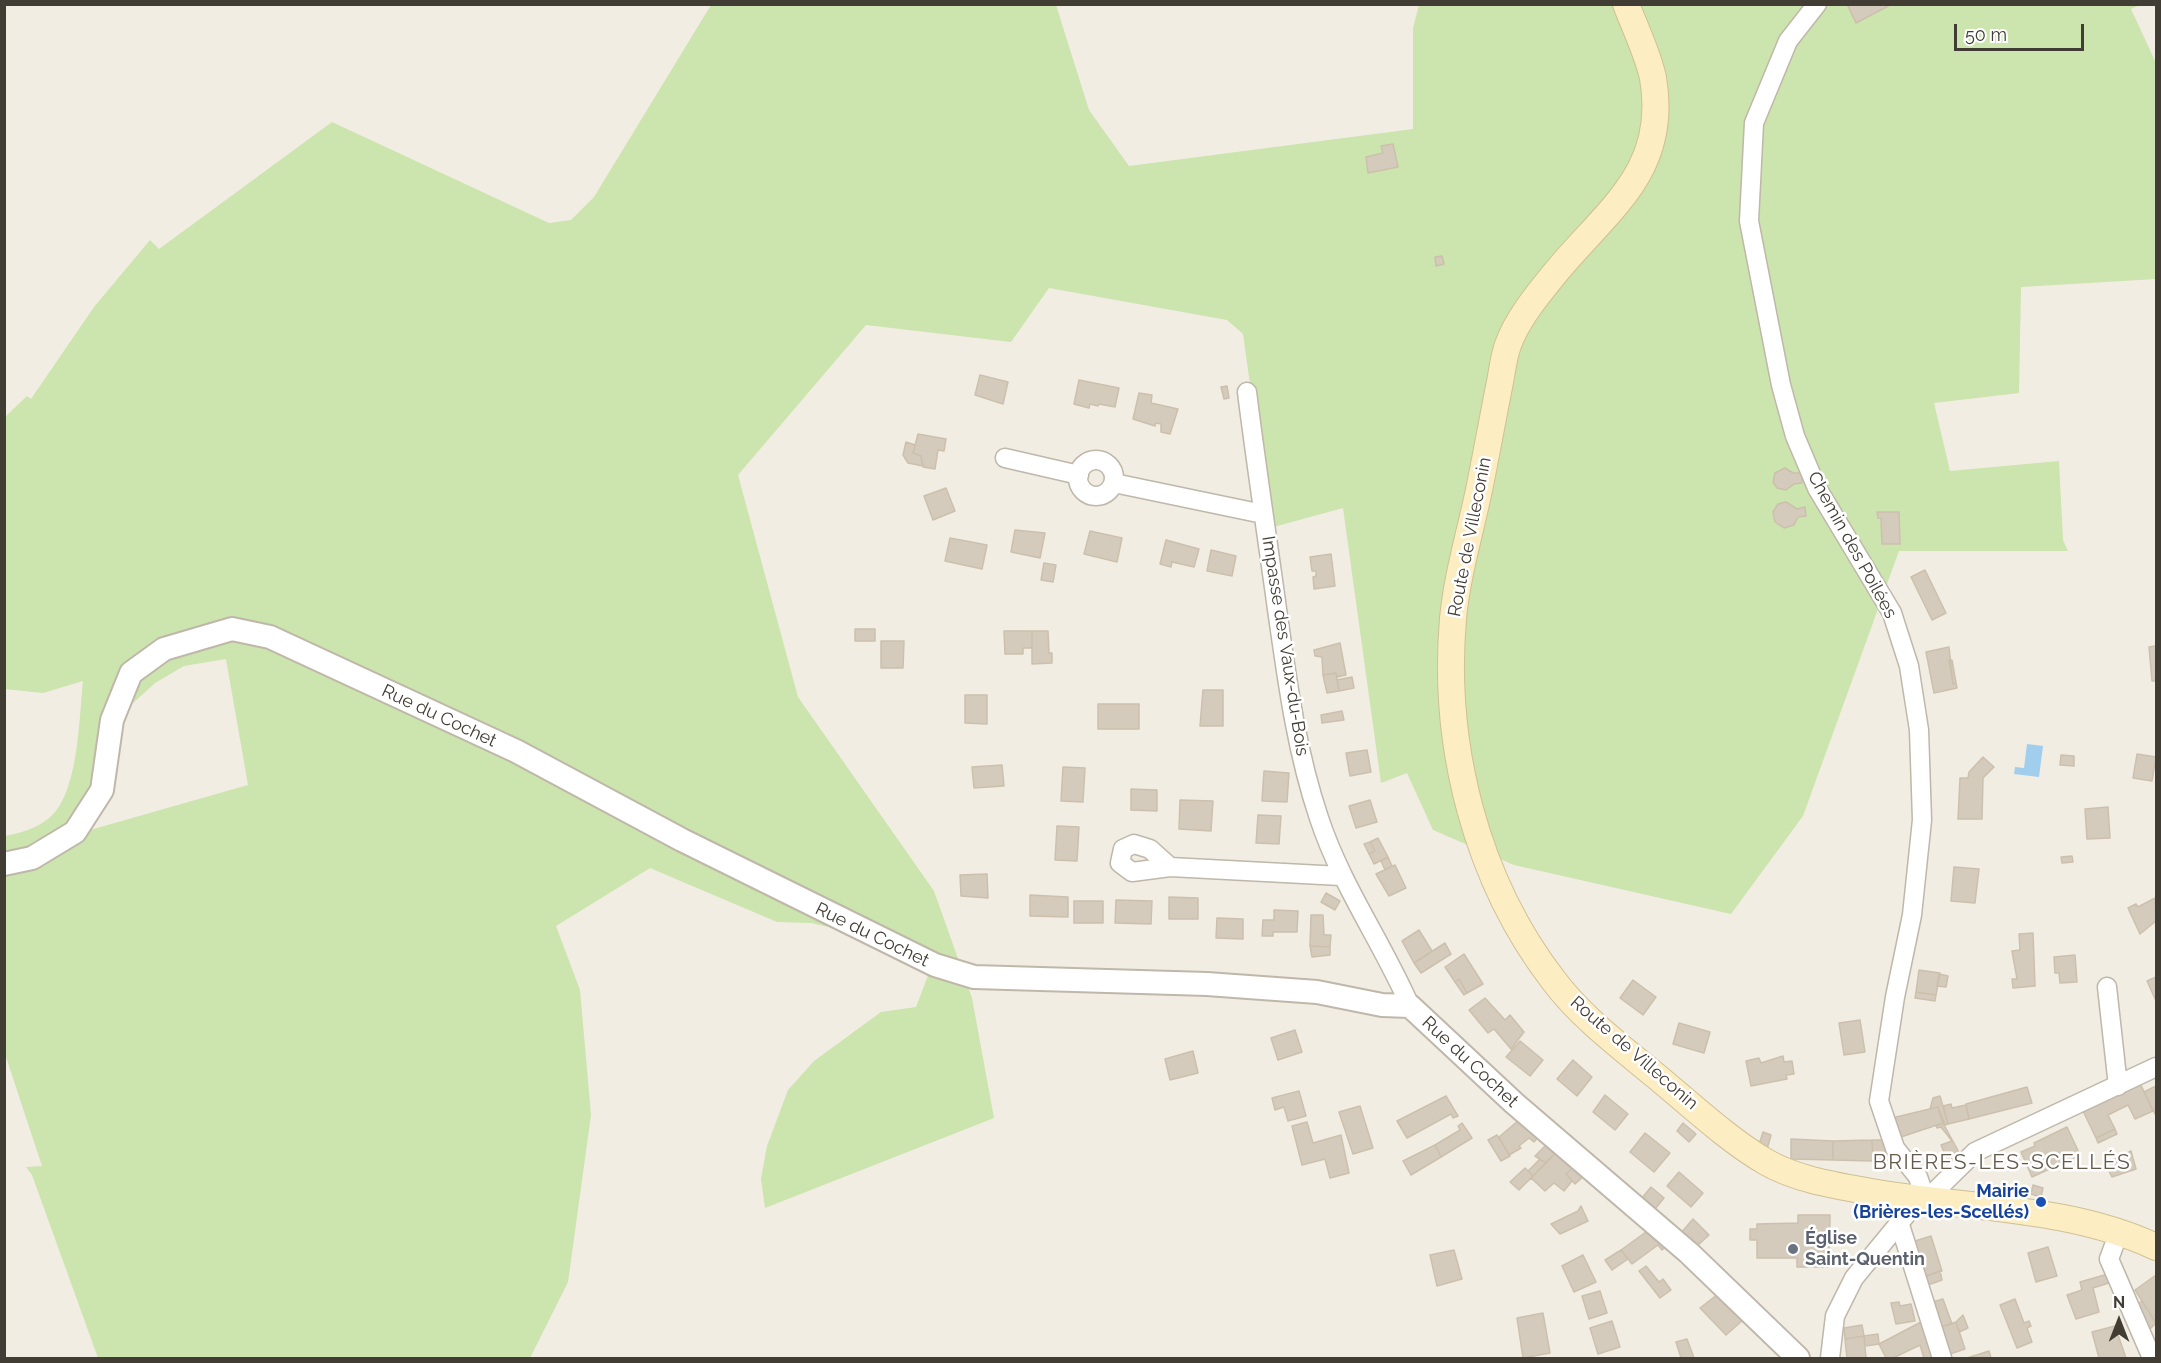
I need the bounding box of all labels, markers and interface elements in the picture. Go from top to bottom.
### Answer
scale bar [1957,12,2088,50]
text: 50 m [1965,24,2007,45]
street label: Route de Villeconin [1444,455,1496,619]
street label: Chemin des Poilées [1803,468,1901,622]
street label: Impasse des Vaux-du-Bois [1257,534,1313,758]
street label: Rue du Cochet [378,680,500,752]
street label: Rue du Cochet [812,898,932,972]
street label: Route de Villeconin [1566,992,1702,1114]
street label: Rue du Cochet [1417,1012,1523,1112]
district label: BRIÈRES-LES-SCELLÉS [1873,1150,2131,1176]
place label: Mairie (Brières-les-Scellés) [1853,1181,2029,1224]
marker: Mairie (Brières-les-Scellés) [2034,1195,2048,1209]
place label: Église Saint-Quentin [1805,1228,1925,1270]
marker: Église Saint-Quentin [1786,1242,1800,1256]
north arrow [2089,1291,2149,1351]
text: N [2113,1293,2125,1312]

